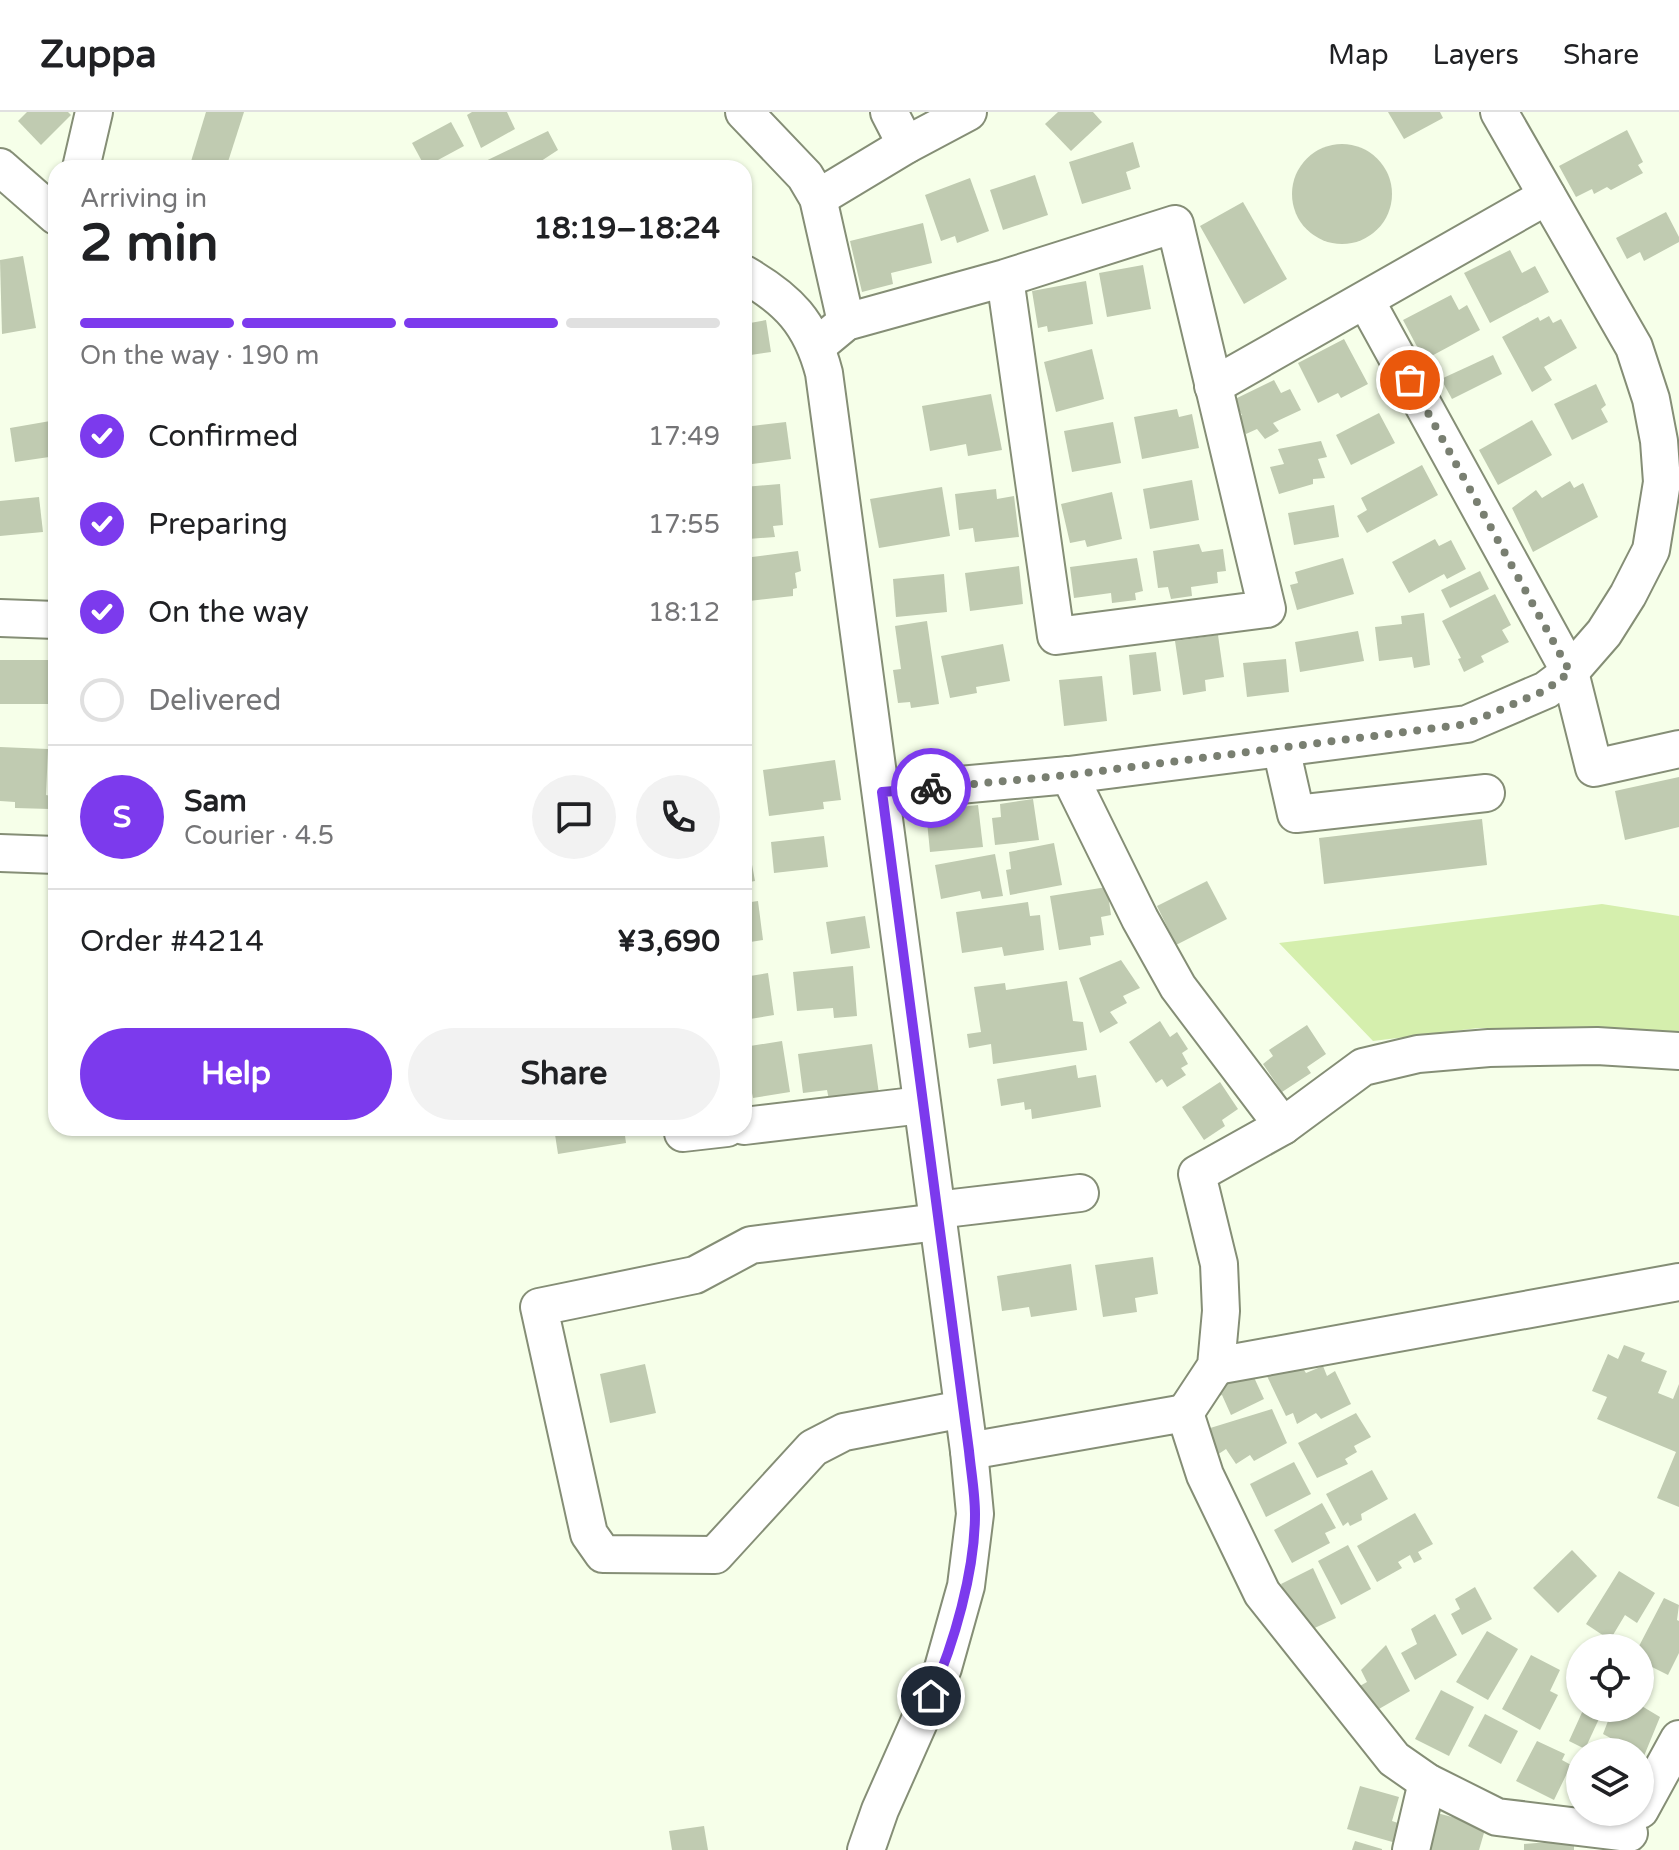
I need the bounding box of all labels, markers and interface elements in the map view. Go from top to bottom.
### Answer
text: Zuppa [40,32,157,78]
text: Map [1328,38,1389,72]
text: Layers [1433,38,1519,72]
text: Share [1563,38,1639,72]
text: Arriving in [80,183,207,214]
text: 18:19–18:24 [533,210,720,247]
text: 2 min [80,212,219,275]
text: On the way · 190 m [80,340,319,371]
pin [1376,346,1444,414]
icon: bag [1388,358,1432,402]
icon: check [80,414,124,458]
text: Confirmed [148,418,299,455]
text: 17:49 [648,421,720,452]
icon: check [80,502,124,546]
text: Preparing [148,506,288,543]
text: 17:55 [648,509,720,540]
icon: check [80,590,124,634]
text: On the way [148,594,309,631]
text: 18:12 [648,597,720,628]
text: Delivered [148,682,282,719]
courier [891,748,971,828]
icon: bike [909,766,953,810]
button: chat [532,775,616,859]
button: phone [636,775,720,859]
text: Sam [184,783,247,820]
text: S [113,799,131,836]
text: Courier · 4.5 [184,820,334,851]
text: Order #4214 [80,923,264,960]
text: ¥3,690 [617,923,720,960]
button: Help [80,1028,392,1120]
button: Share [408,1028,720,1120]
map controls [1566,1634,1654,1826]
button: locate [1566,1634,1654,1722]
pin [897,1662,965,1730]
icon: home [909,1674,953,1718]
button: layers [1566,1738,1654,1826]

